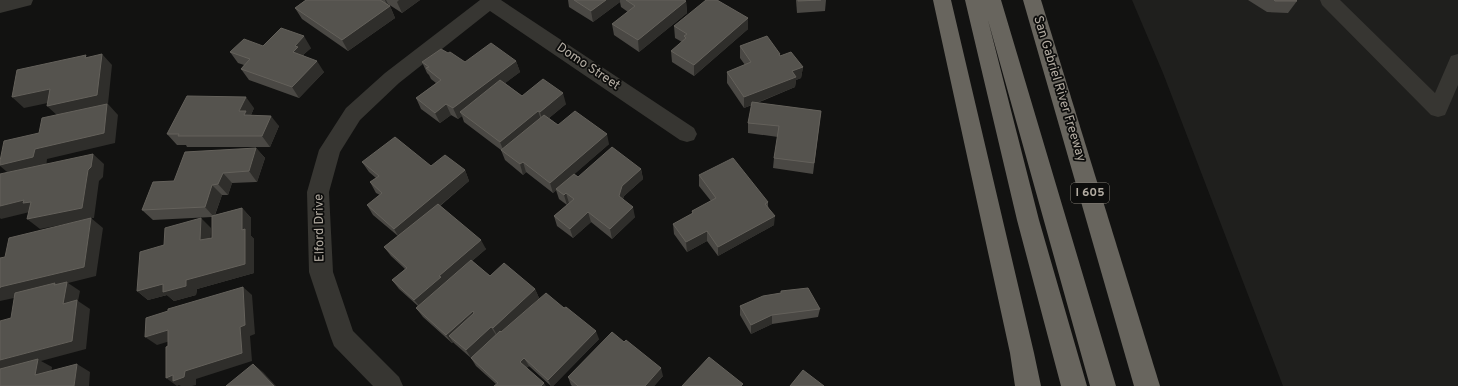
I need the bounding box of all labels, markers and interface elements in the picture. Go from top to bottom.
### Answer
street label: San Gabriel River Freeway [1029,14,1089,164]
street label: Domo Street [553,40,623,94]
road number: I 605 [1071,183,1109,203]
street label: Elford Drive [311,194,329,262]

